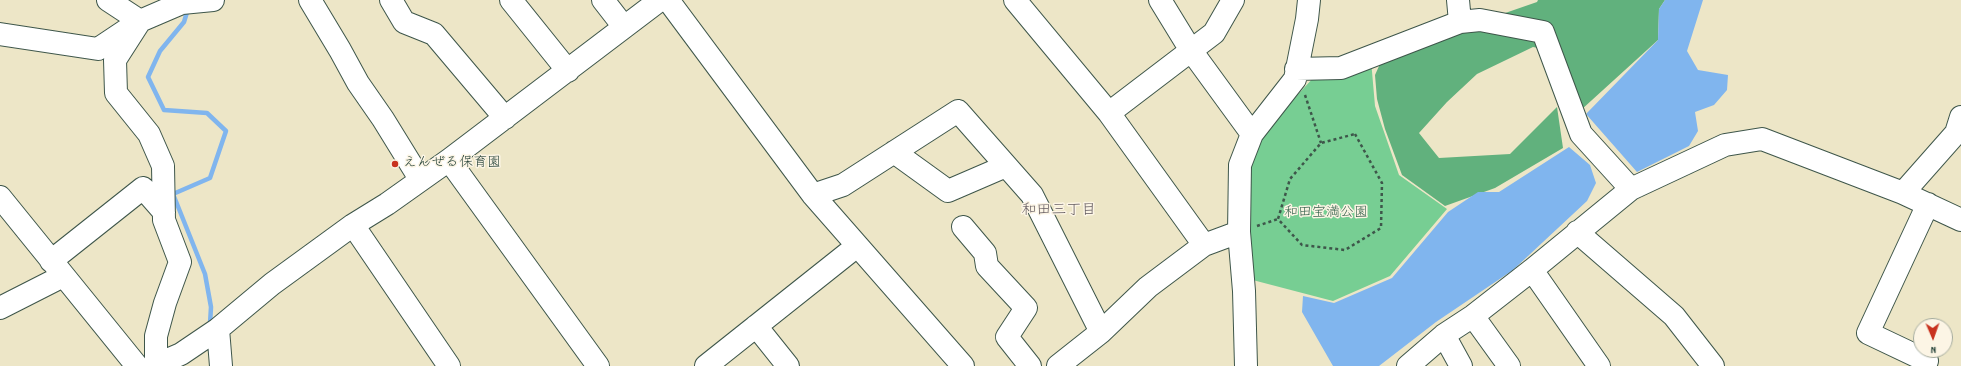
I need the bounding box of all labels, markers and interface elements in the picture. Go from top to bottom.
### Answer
place label: えんぜる保育園 [403,156,501,172]
marker: えんぜる保育園 [390,159,400,169]
district label: 和田三丁目 [1022,203,1096,221]
park label: 和田宝満公園 [1284,206,1368,222]
north arrow [1913,318,1953,358]
text: N [1930,341,1936,357]

